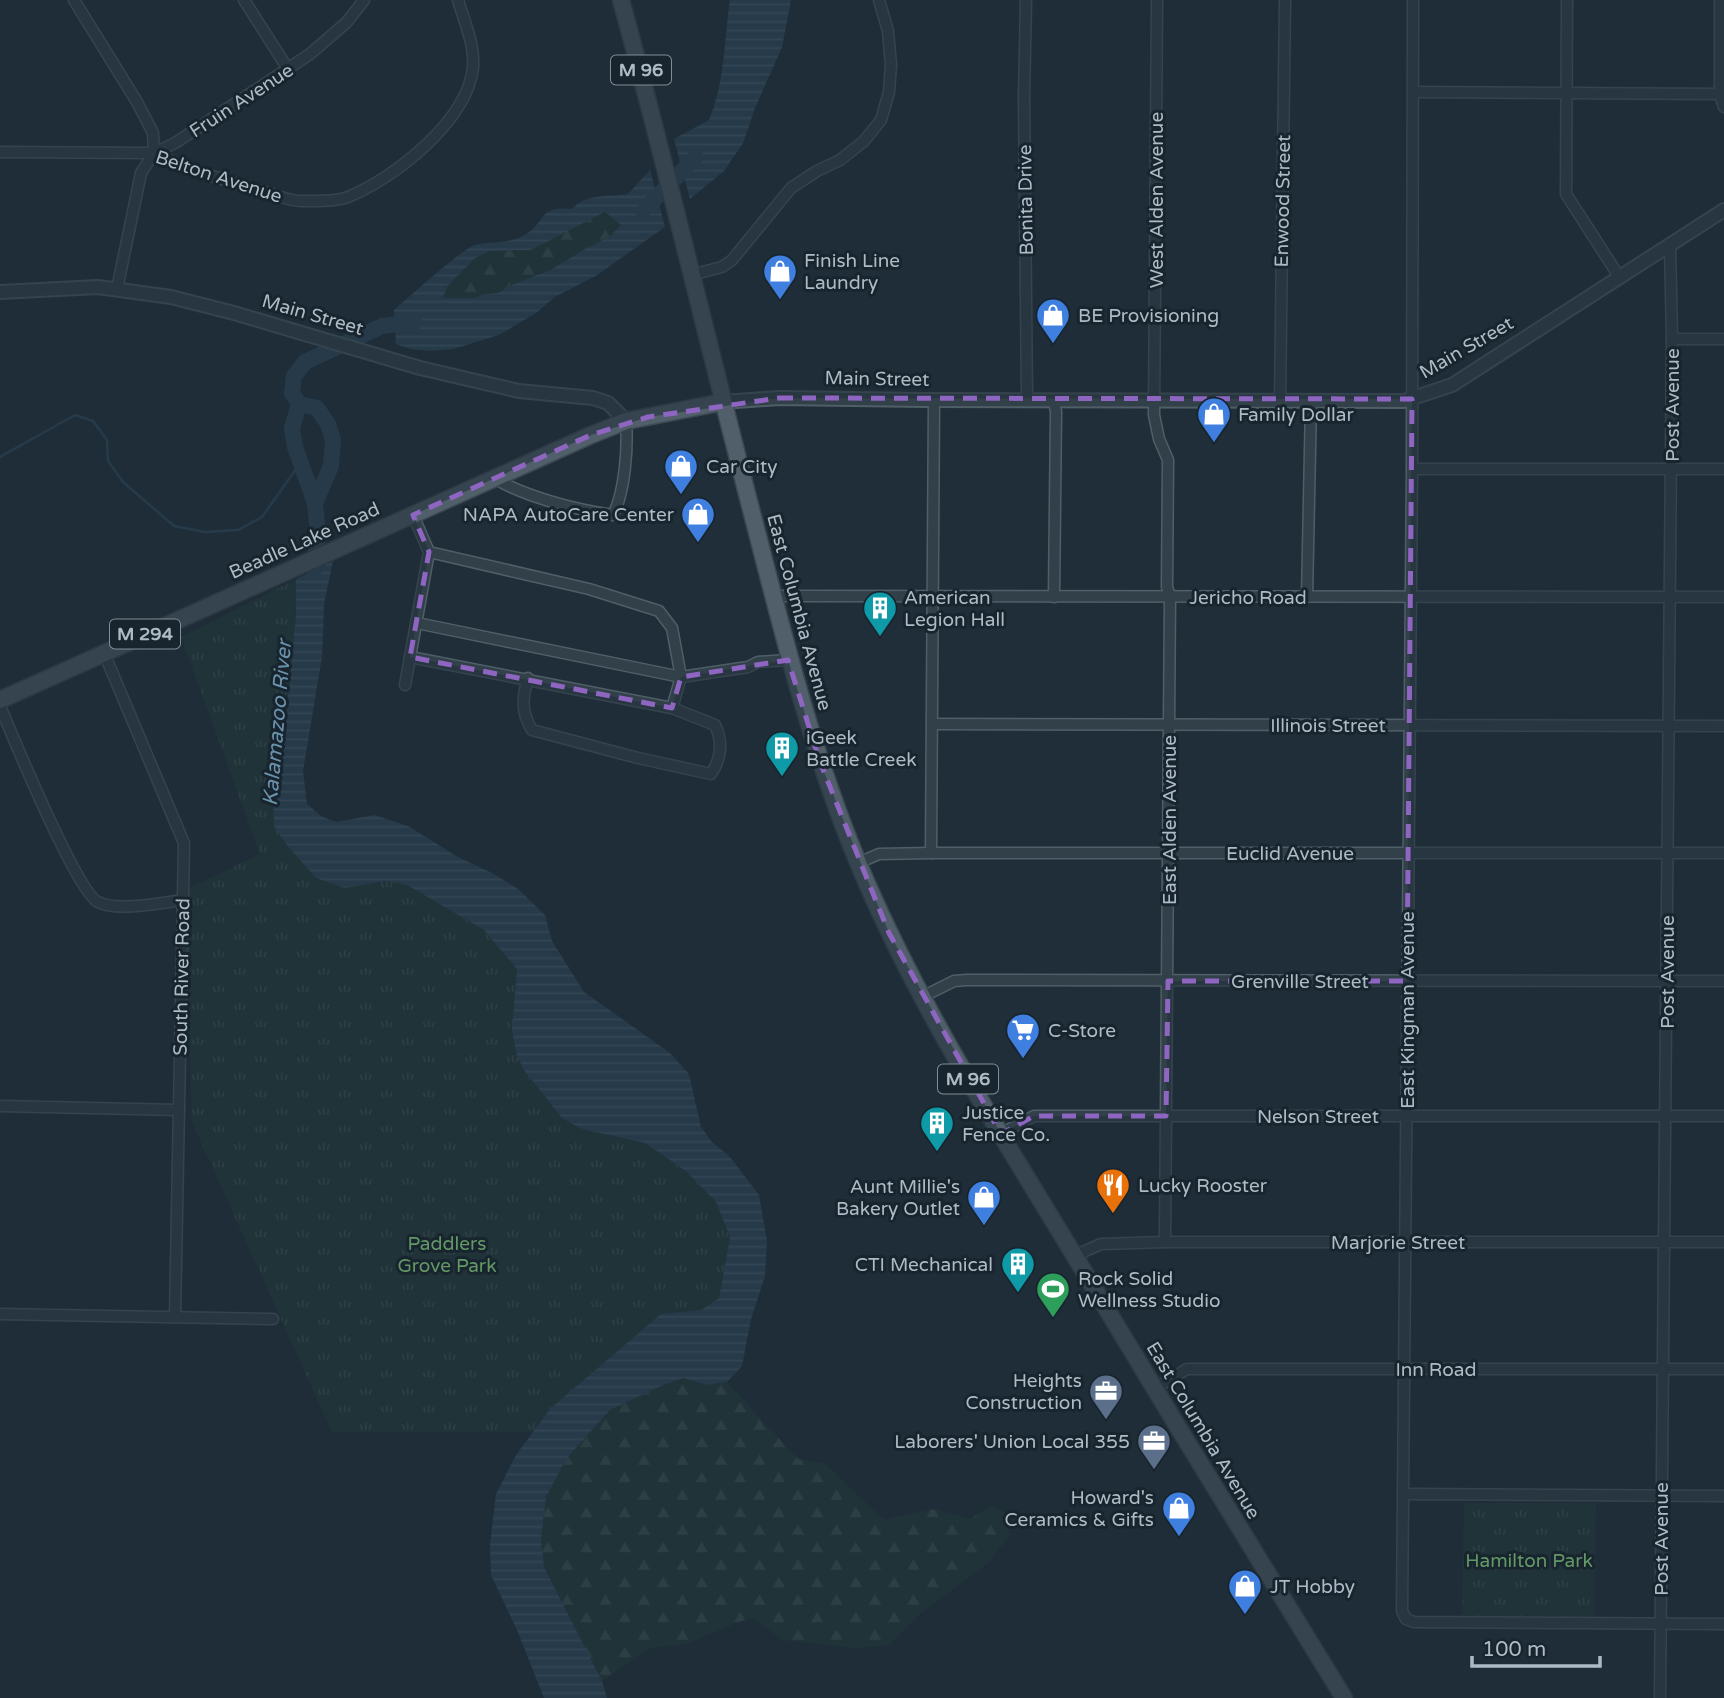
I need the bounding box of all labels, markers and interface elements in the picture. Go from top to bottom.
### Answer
road number: M 96 [611,56,671,84]
street label: Fruin Avenue [186,59,297,143]
street label: West Alden Avenue [1146,112,1168,288]
street label: Enwood Street [1271,135,1295,268]
street label: Bonita Drive [1014,144,1038,255]
street label: Belton Avenue [153,146,285,208]
place label: Finish Line Laundry [804,250,900,294]
shop icon: Finish Line Laundry [761,252,799,301]
street label: Main Street [259,290,366,340]
shop icon: BE Provisioning [1034,296,1072,345]
place label: BE Provisioning [1078,305,1219,327]
street label: Main Street [1416,312,1517,384]
street label: Post Avenue [1662,348,1684,462]
street label: Main Street [825,367,929,391]
shop icon: Family Dollar [1195,395,1233,444]
place label: Family Dollar [1238,404,1354,426]
shop icon: Car City [662,447,700,496]
place label: Car City [706,456,777,478]
shop icon: NAPA AutoCare Center [679,495,717,544]
street label: Beadle Lake Road [226,498,383,584]
place label: NAPA AutoCare Center [463,504,675,526]
street label: East Columbia Avenue [762,512,836,713]
place label: American Legion Hall [904,587,1005,631]
street label: Jericho Road [1189,587,1307,609]
building icon: American Legion Hall [861,589,899,638]
road number: M 294 [110,620,180,648]
water label: Kalamazoo River [258,636,297,807]
street label: Illinois Street [1270,715,1386,737]
place label: iGeek Battle Creek [806,727,917,771]
building icon: iGeek Battle Creek [763,729,801,778]
street label: East Alden Avenue [1159,735,1181,905]
street label: Euclid Avenue [1226,843,1354,865]
street label: South River Road [170,898,194,1056]
street label: East Kingman Avenue [1397,911,1419,1109]
street label: Post Avenue [1657,915,1679,1029]
street label: Grenville Street [1231,971,1369,993]
supermarket icon: C-Store [1004,1011,1042,1060]
place label: C-Store [1048,1020,1116,1042]
road number: M 96 [938,1064,998,1094]
place label: Justice Fence Co. [962,1102,1050,1146]
building icon: Justice Fence Co. [918,1104,956,1153]
street label: Nelson Street [1257,1106,1379,1128]
restaurant icon: Lucky Rooster [1094,1166,1132,1215]
place label: Lucky Rooster [1138,1175,1268,1197]
place label: Aunt Millie's Bakery Outlet [836,1176,960,1220]
shop icon: Aunt Millie's Bakery Outlet [965,1178,1003,1227]
street label: Marjorie Street [1331,1232,1465,1254]
park label: Paddlers Grove Park [397,1233,497,1277]
building icon: CTI Mechanical [999,1245,1037,1294]
place label: CTI Mechanical [855,1254,993,1276]
place label: Rock Solid Wellness Studio [1078,1268,1220,1312]
sports icon: Rock Solid Wellness Studio [1034,1270,1072,1319]
street label: East Columbia Avenue [1142,1338,1265,1523]
street label: Inn Road [1395,1359,1477,1381]
place label: Heights Construction [966,1370,1082,1414]
office icon: Heights Construction [1087,1372,1125,1421]
office icon: Laborers' Union Local 355 [1135,1422,1173,1471]
place label: Laborers' Union Local 355 [894,1431,1130,1453]
street label: Post Avenue [1651,1482,1673,1596]
place label: Howard's Ceramics & Gifts [1005,1487,1154,1531]
shop icon: Howard's Ceramics & Gifts [1160,1489,1198,1538]
park label: Hamilton Park [1465,1550,1593,1572]
shop icon: JT Hobby [1226,1567,1264,1616]
place label: JT Hobby [1270,1576,1355,1598]
scale bar [1472,1624,1600,1668]
text: 100 m [1482,1637,1546,1662]

